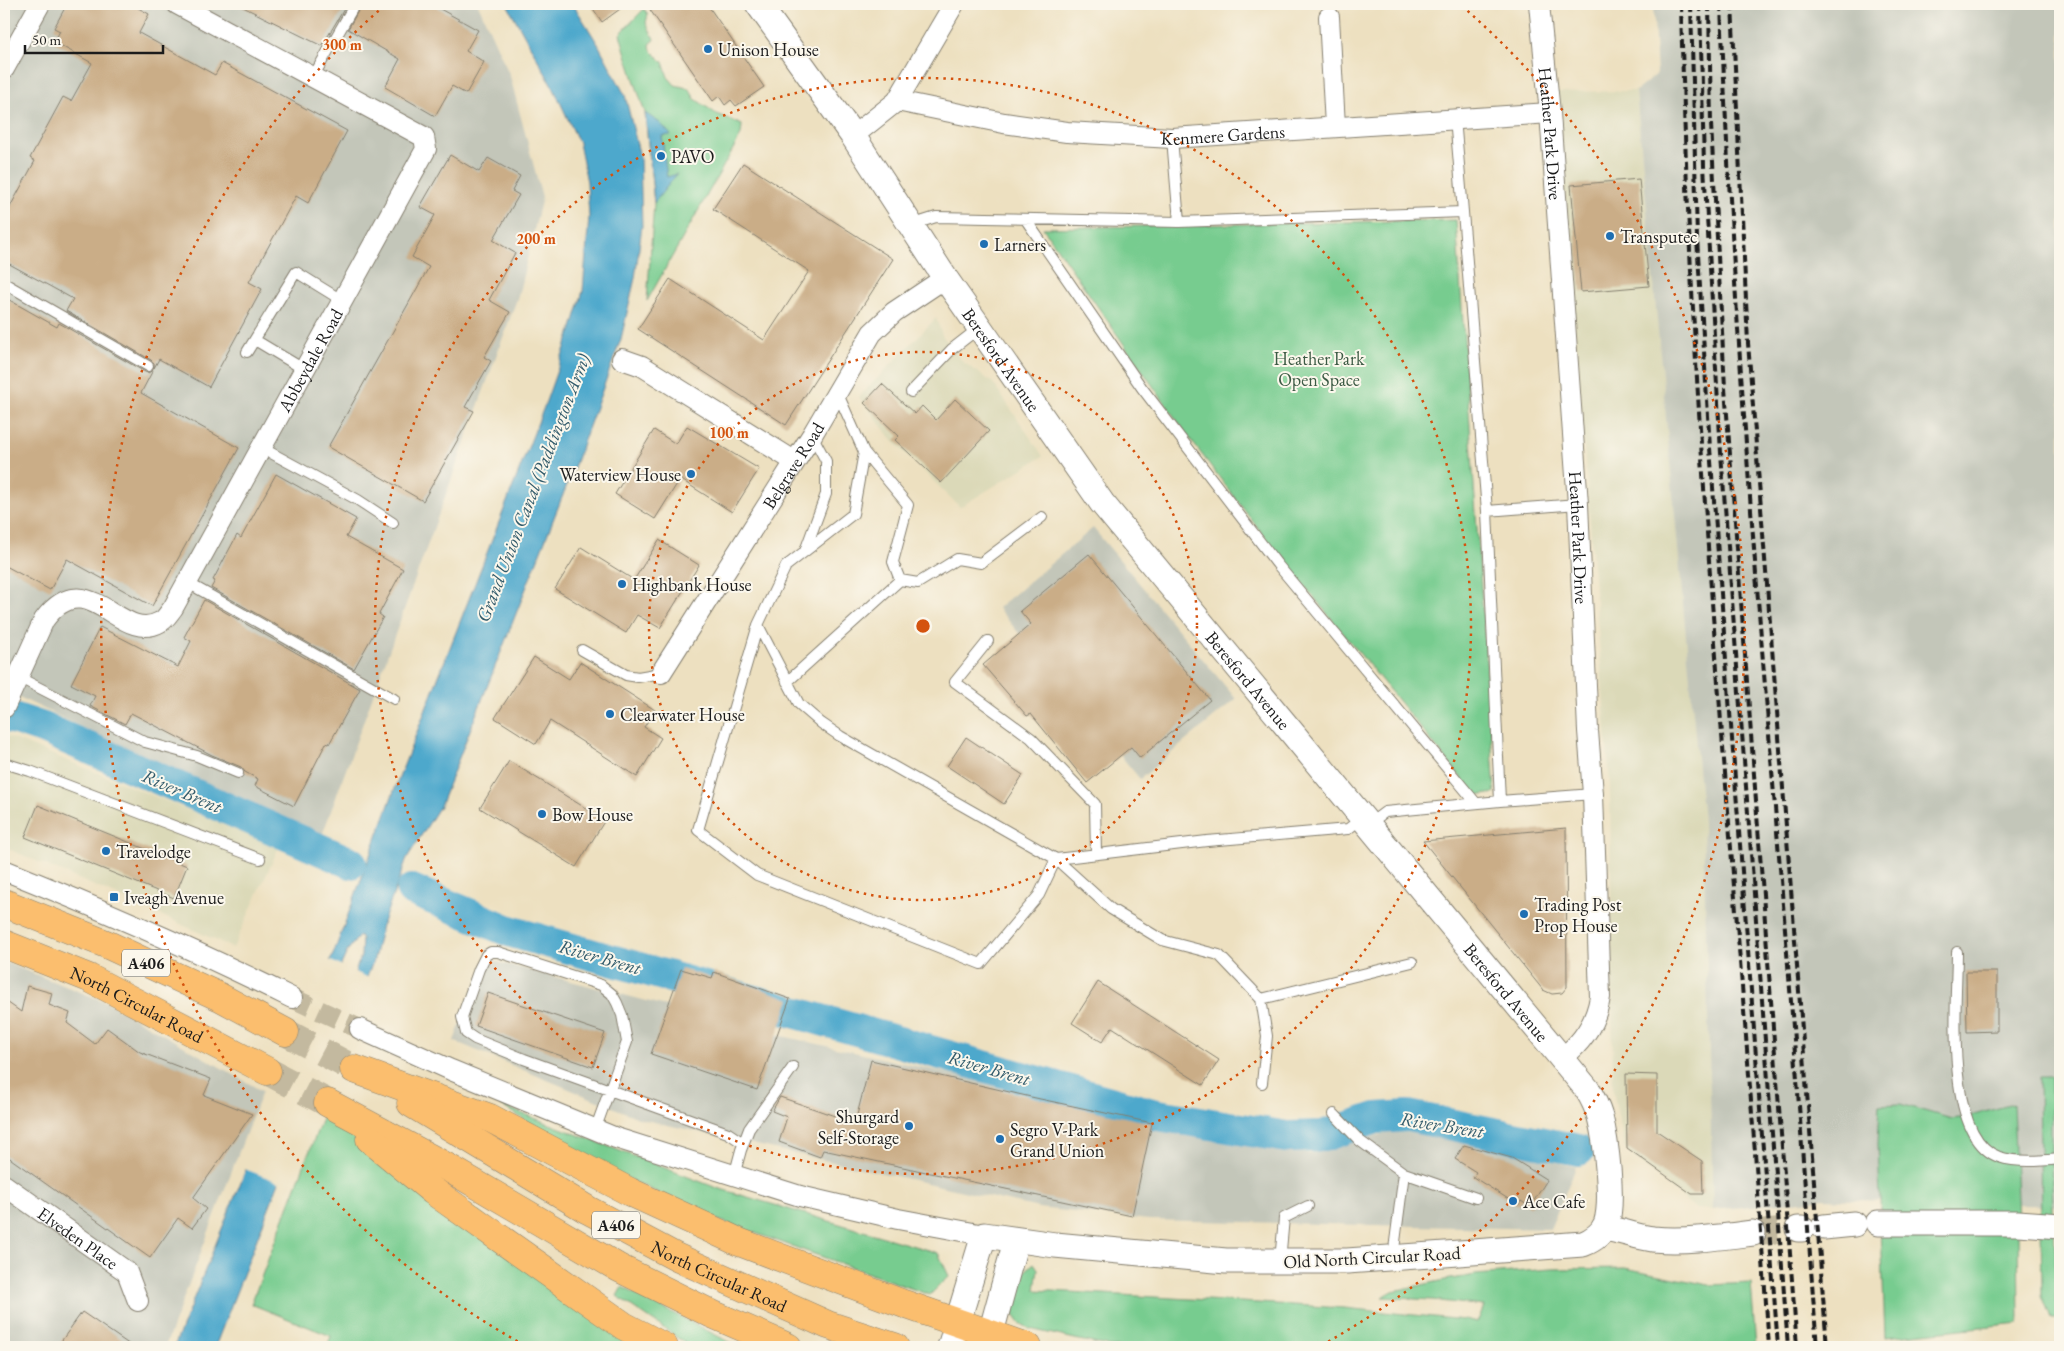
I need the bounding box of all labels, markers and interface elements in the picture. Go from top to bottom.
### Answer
scale bar [25,22,162,54]
text: 50 m [32,30,61,49]
text: 300 m [322,35,362,54]
place label: Unison House [718,38,819,61]
marker: Unison House [702,43,714,55]
street label: Heather Park Drive [1534,66,1568,201]
street label: Kenmere Gardens [1160,119,1286,150]
place label: PAVO [671,145,714,168]
marker: PAVO [655,150,667,162]
place label: Transputec [1620,225,1697,248]
text: 200 m [516,229,556,248]
marker: Transputec [1604,230,1616,242]
place label: Larners [994,233,1046,256]
marker: Larners [978,238,990,250]
street label: Abbeydale Road [272,303,348,416]
street label: Beresford Avenue [958,303,1046,416]
park label: Heather Park Open Space [1273,347,1365,391]
water label: Grand Union Canal (Paddington Arm) [470,350,596,626]
street label: Belgrave Road [757,417,829,513]
text: 100 m [709,423,749,442]
place label: Waterview House [559,463,681,486]
marker: Waterview House [685,468,697,480]
street label: Heather Park Drive [1564,470,1594,604]
place label: Highbank House [632,573,752,596]
marker: Highbank House [616,578,628,590]
centre of rings [914,617,932,635]
street label: Beresford Avenue [1201,626,1296,734]
place label: Clearwater House [620,703,745,726]
marker: Clearwater House [604,708,616,720]
water label: River Brent [138,763,227,819]
place label: Bow House [552,803,633,826]
marker: Bow House [536,808,548,820]
place label: Travelodge [116,840,191,863]
marker: Travelodge [100,845,112,857]
place label: Iveagh Avenue [124,886,224,909]
marker: Iveagh Avenue [108,891,120,903]
place label: Trading Post Prop House [1534,893,1622,937]
marker: Trading Post Prop House [1518,908,1530,920]
water label: River Brent [556,933,645,981]
street label: Beresford Avenue [1459,938,1554,1046]
road number: A406 [122,950,170,976]
street label: North Circular Road [67,960,208,1048]
water label: River Brent [945,1044,1034,1092]
place label: Shurgard Self-Storage [818,1105,900,1149]
water label: River Brent [1399,1106,1487,1144]
place label: Segro V-Park Grand Union [1010,1118,1105,1162]
marker: Shurgard Self-Storage [903,1120,915,1132]
marker: Segro V-Park Grand Union [994,1133,1006,1145]
place label: Ace Cafe [1522,1190,1585,1213]
marker: Ace Cafe [1507,1195,1519,1207]
street label: Elveden Place [33,1201,123,1274]
road number: A406 [592,1212,640,1238]
street label: North Circular Road [648,1235,792,1317]
street label: Old North Circular Road [1283,1241,1462,1273]

